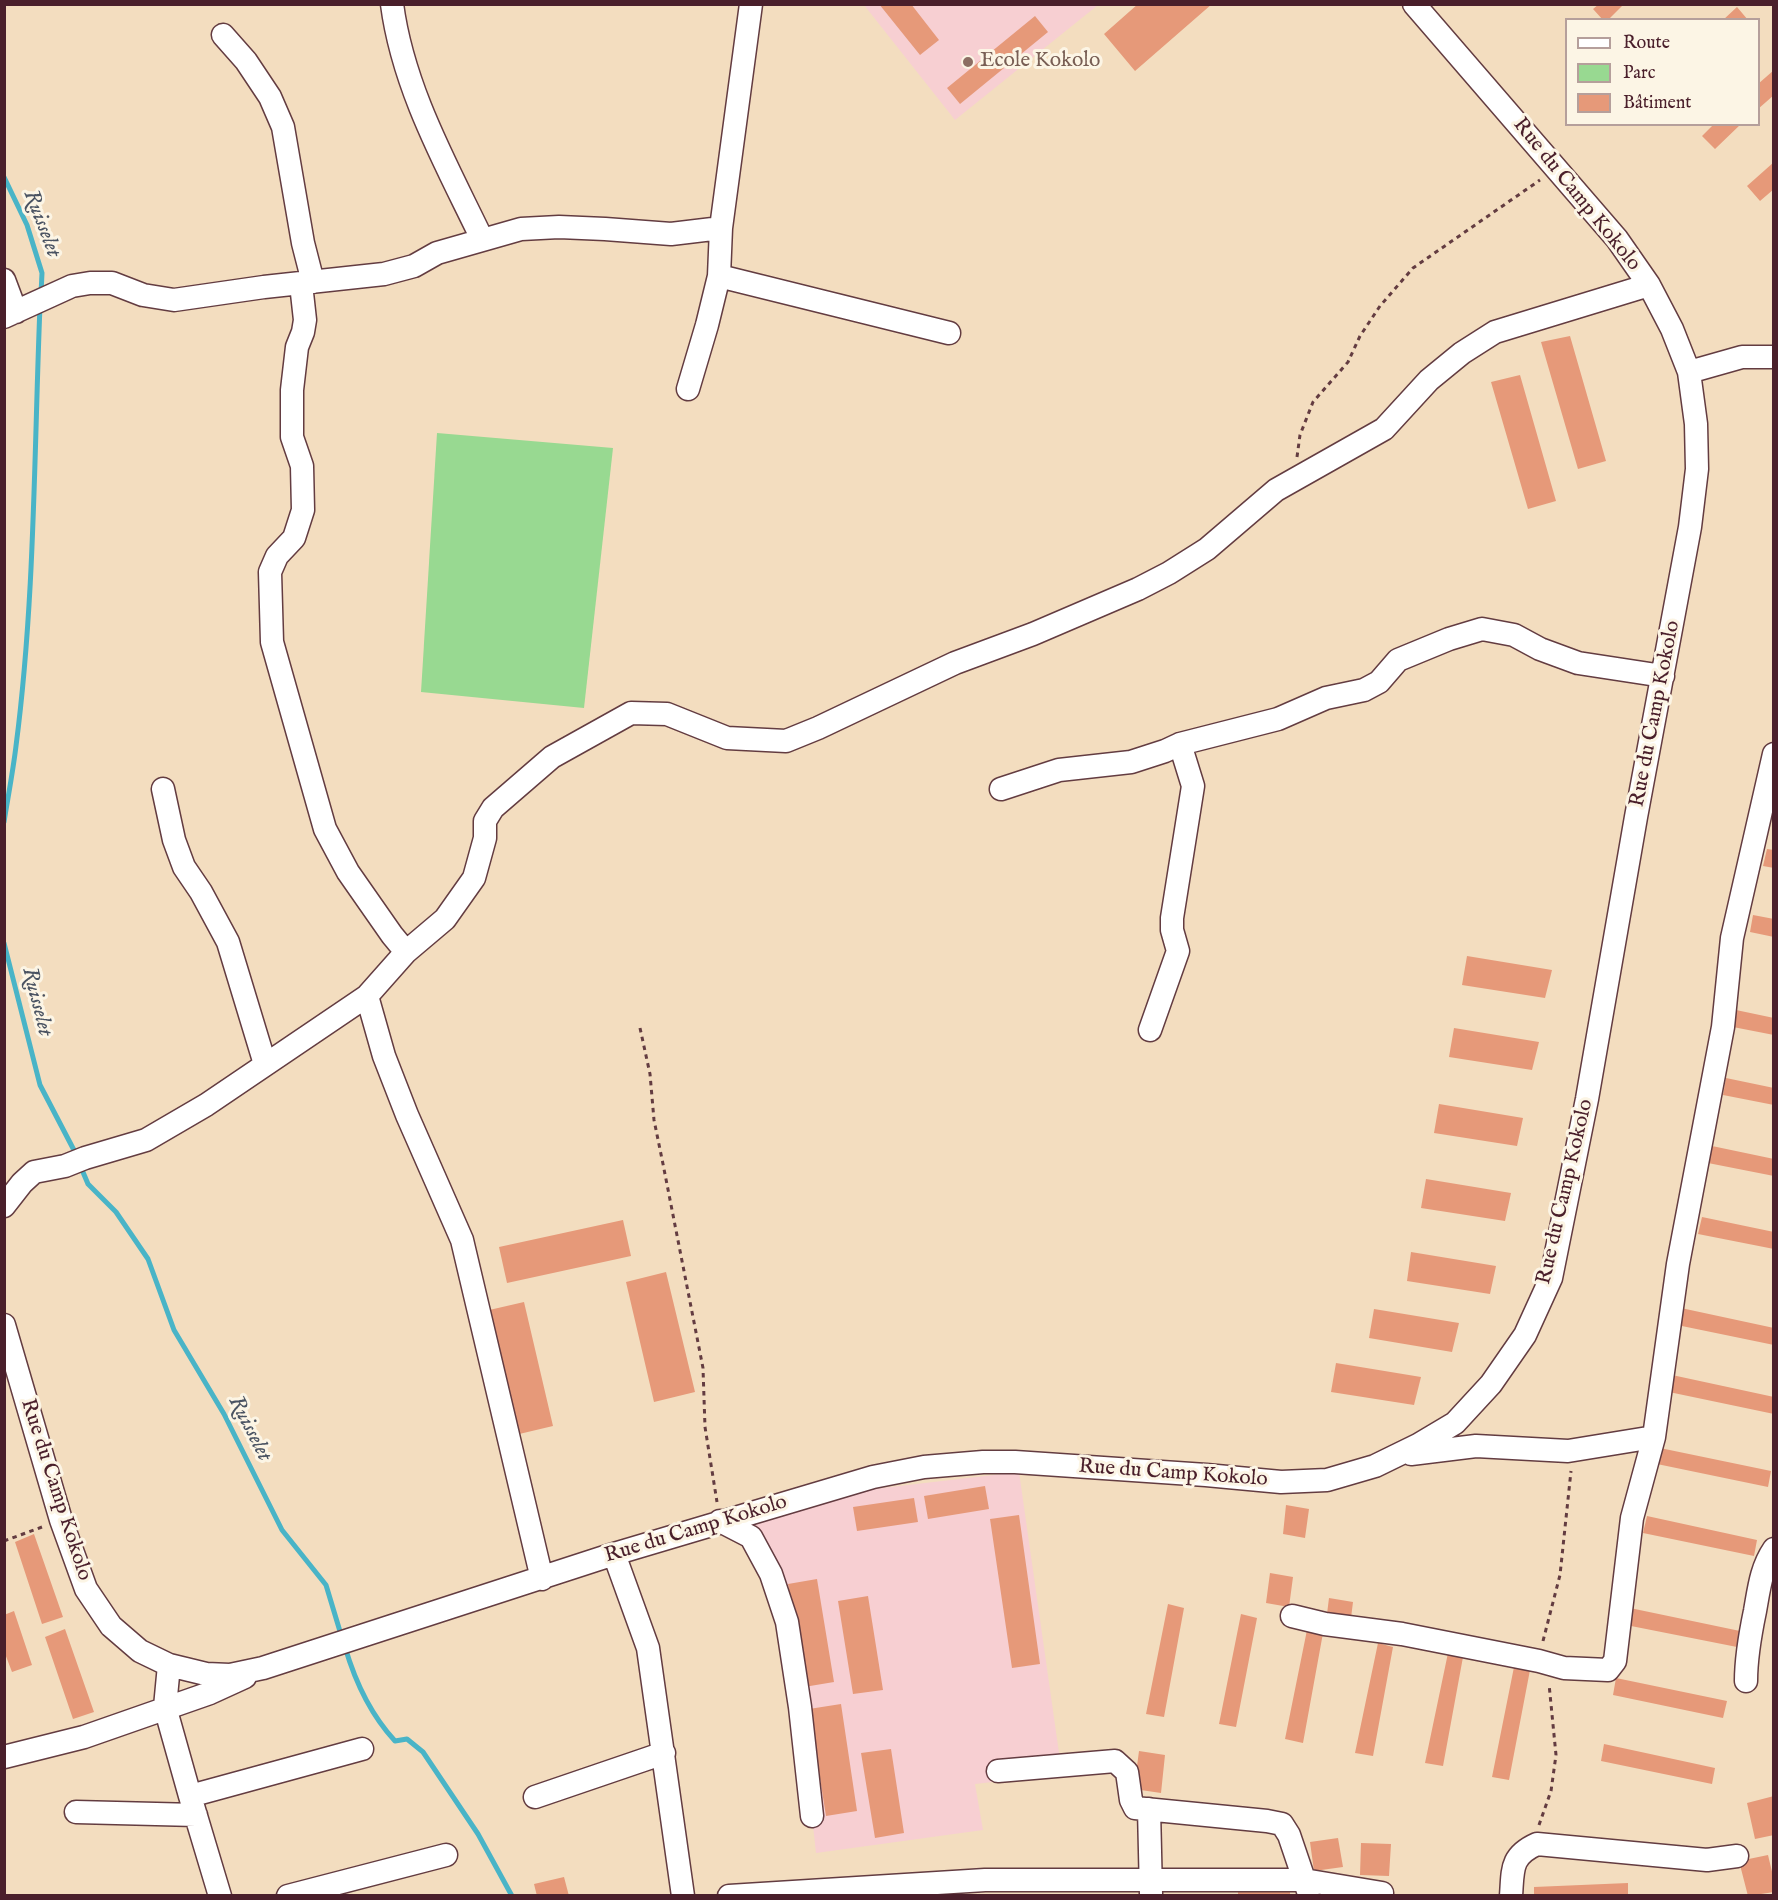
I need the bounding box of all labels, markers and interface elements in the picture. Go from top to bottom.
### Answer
legend [1565,18,1760,126]
text: Route [1623,32,1670,55]
place label: Ecole Kokolo [980,49,1100,75]
marker: Ecole Kokolo [961,55,975,69]
text: Parc [1623,62,1655,85]
text: Bâtiment [1623,92,1692,115]
street label: Rue du Camp Kokolo [1507,113,1645,277]
water label: Ruisselet [16,186,66,262]
street label: Rue du Camp Kokolo [1626,619,1686,809]
water label: Ruisselet [15,965,57,1039]
street label: Rue du Camp Kokolo [1532,1097,1600,1287]
water label: Ruisselet [221,1392,277,1466]
street label: Rue du Camp Kokolo [14,1396,96,1584]
street label: Rue du Camp Kokolo [1078,1455,1268,1493]
street label: Rue du Camp Kokolo [602,1490,790,1570]

